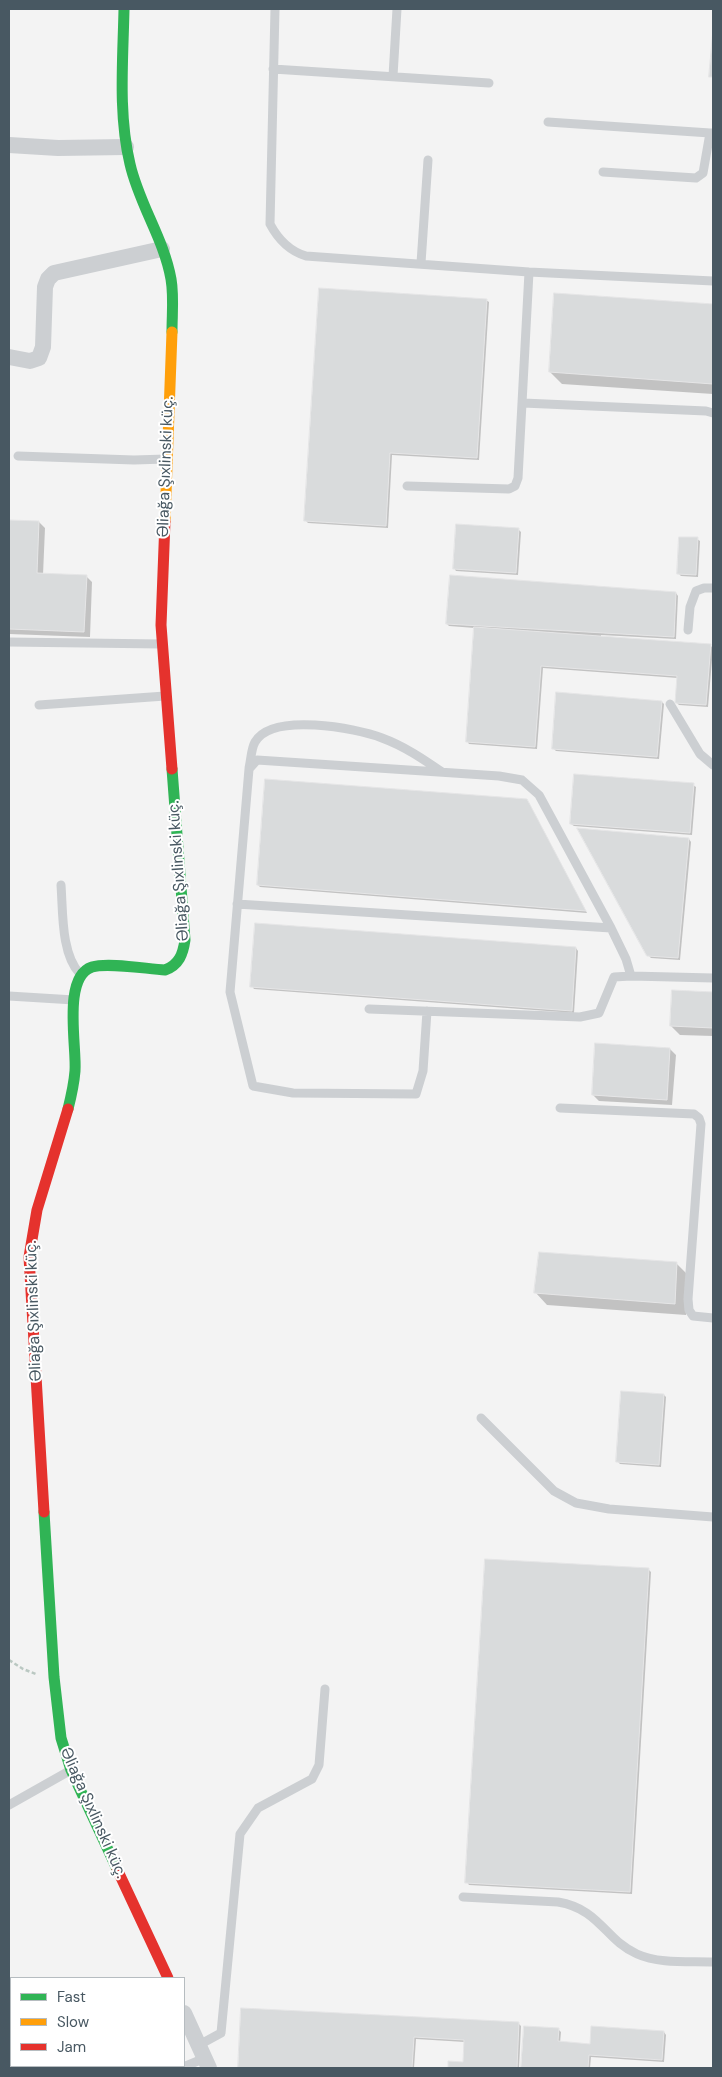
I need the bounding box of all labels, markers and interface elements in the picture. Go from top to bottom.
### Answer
street label: Əliağa Şıxlinski küç. [154,396,178,538]
street label: Əliağa Şıxlinski küç. [165,800,193,942]
street label: Əliağa Şıxlinski küç. [22,1240,46,1382]
street label: Əliağa Şıxlinski küç. [56,1745,130,1881]
legend [10,1977,185,2067]
text: Fast [57,1987,86,2007]
text: Slow [57,2012,89,2032]
text: Jam [57,2037,86,2057]

